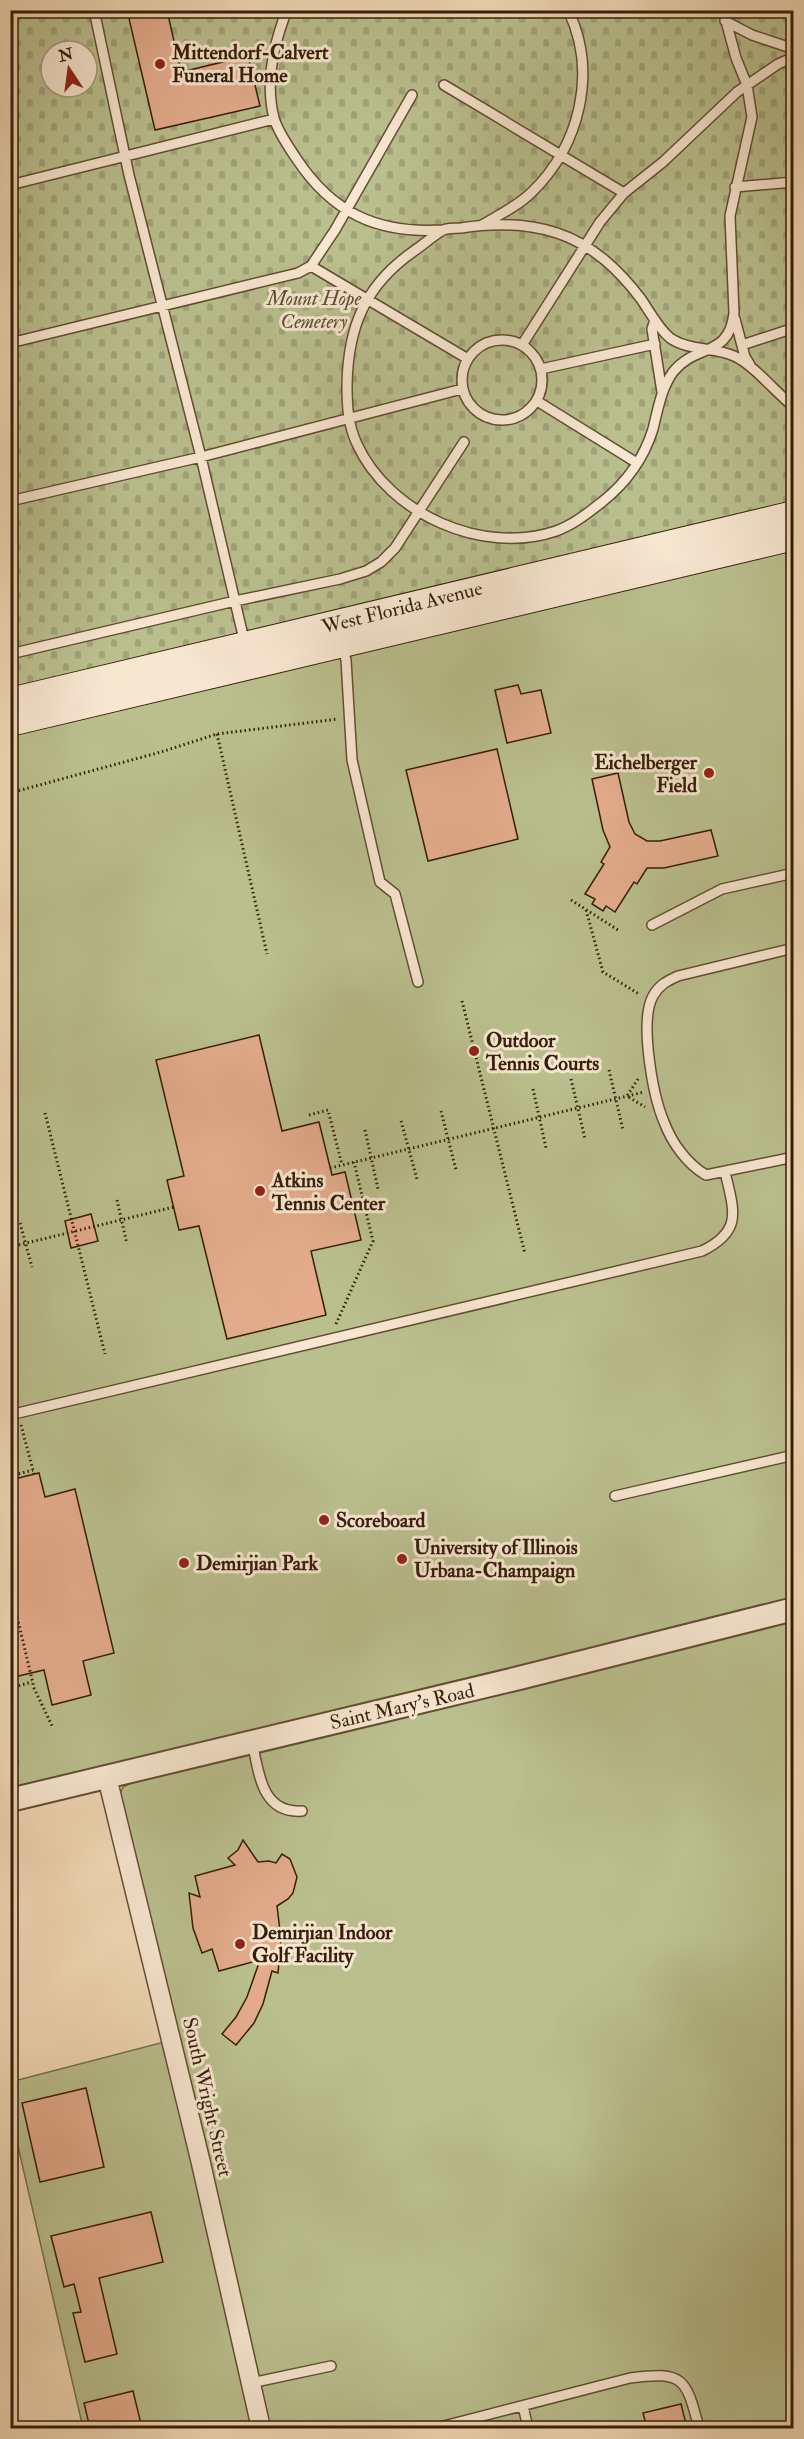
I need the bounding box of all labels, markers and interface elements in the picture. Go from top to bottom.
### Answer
north arrow [39,39,99,99]
place label: Mittendorf-Calvert Funeral Home [171,40,329,88]
text: N [56,44,76,67]
marker: Mittendorf-Calvert Funeral Home [153,57,167,71]
park label: Mount Hope Cemetery [266,286,361,334]
street label: West Florida Avenue [318,575,485,640]
place label: Eichelberger Field [594,750,698,798]
marker: Eichelberger Field [702,766,716,780]
place label: Outdoor Tennis Courts [485,1028,599,1076]
marker: Outdoor Tennis Courts [467,1044,481,1058]
place label: Atkins Tennis Center [271,1168,386,1216]
marker: Atkins Tennis Center [253,1184,267,1198]
place label: Scoreboard [336,1508,426,1533]
marker: Scoreboard [317,1513,331,1527]
place label: University of Illinois Urbana-Champaign [414,1535,578,1584]
place label: Demirjian Park [196,1551,318,1576]
marker: University of Illinois Urbana-Champaign [395,1552,409,1566]
marker: Demirjian Park [177,1556,191,1570]
street label: Saint Mary's Road [328,1678,477,1735]
place label: Demirjian Indoor Golf Facility [252,1920,393,1969]
marker: Demirjian Indoor Golf Facility [233,1937,247,1951]
street label: South Wright Street [177,2015,238,2180]

